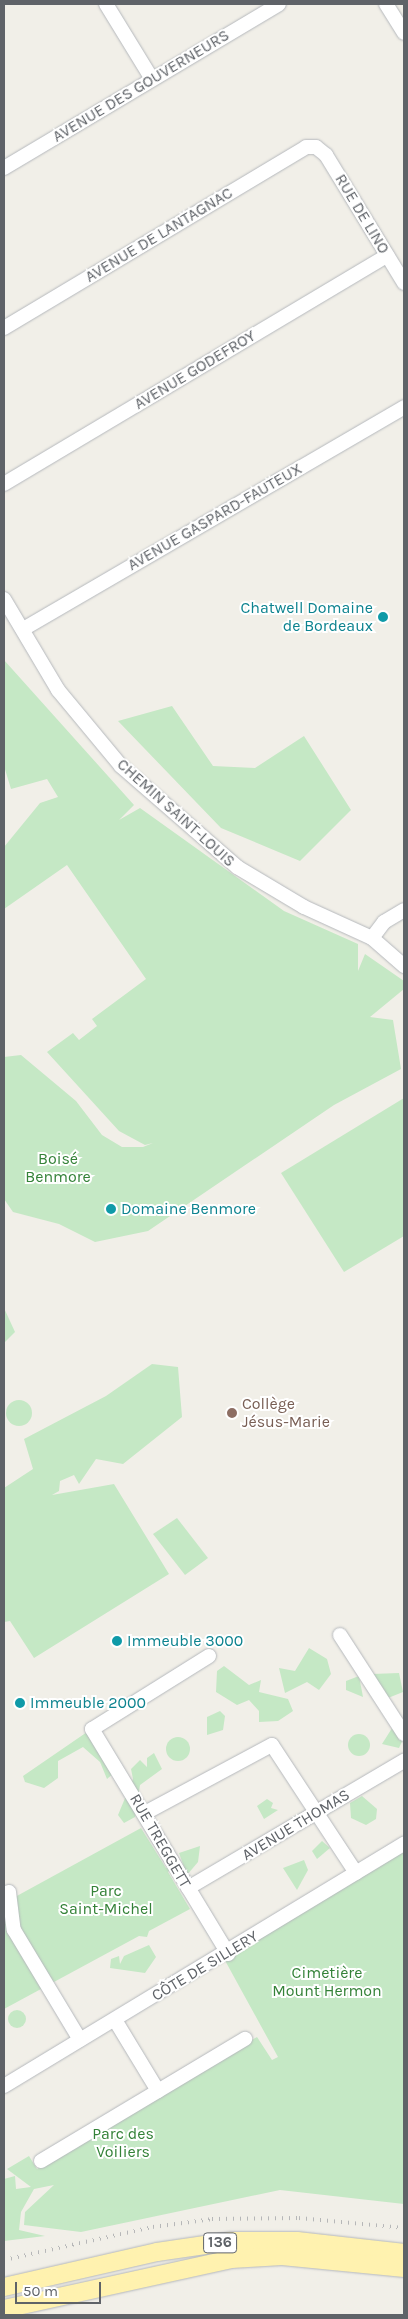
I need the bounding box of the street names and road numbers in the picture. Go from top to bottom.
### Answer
street label: AVENUE DES GOUVERNEURS [49,26,233,146]
street label: RUE DE LINO [331,171,393,257]
street label: AVENUE DE LANTAGNAC [82,183,236,287]
street label: AVENUE GODEFROY [131,326,259,414]
street label: AVENUE GASPARD-FAUTEUX [124,459,306,575]
street label: CHEMIN SAINT-LOUIS [113,755,239,871]
street label: AVENUE THOMAS [239,1785,353,1865]
street label: RUE TREGGETT [125,1791,195,1891]
street label: CÔTE DE SILLERY [148,1927,262,2005]
road number: 136 [202,2230,238,2256]

